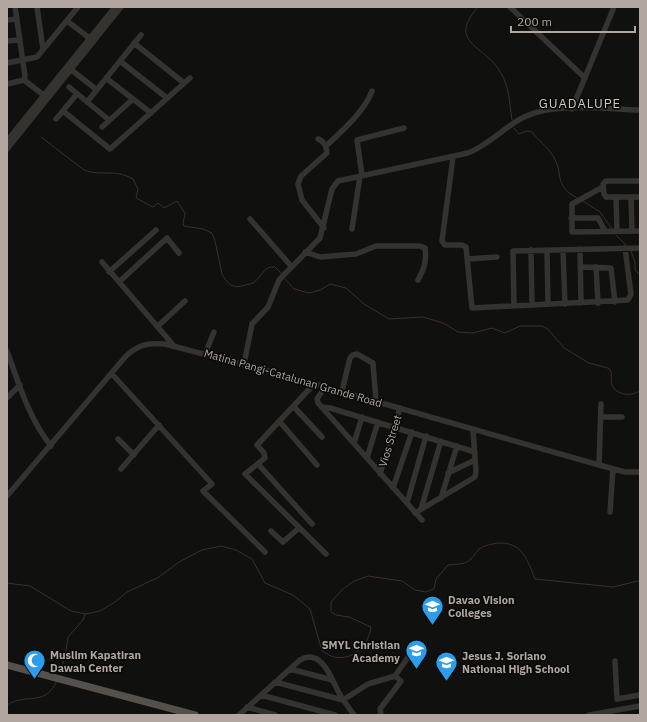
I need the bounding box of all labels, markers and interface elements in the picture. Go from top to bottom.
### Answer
scale bar [511,8,635,34]
text: 200 m [517,14,552,29]
district label: GUADALUPE [539,95,621,112]
street label: Matina Pangi-Catalunan Grande Road [202,346,384,410]
street label: Vios Street [375,413,405,469]
school or university icon: Davao Vision Colleges [419,593,445,626]
place label: Davao Vision Colleges [448,593,514,620]
place label: SMYL Christian Academy [322,638,400,665]
school or university icon: SMYL Christian Academy [403,638,429,671]
mosque icon: Muslim Kapatiran Dawah Center [21,648,47,681]
place label: Muslim Kapatiran Dawah Center [50,648,141,675]
school or university icon: Jesus J. Soriano National High School [434,649,460,682]
place label: Jesus J. Soriano National High School [462,649,570,676]

